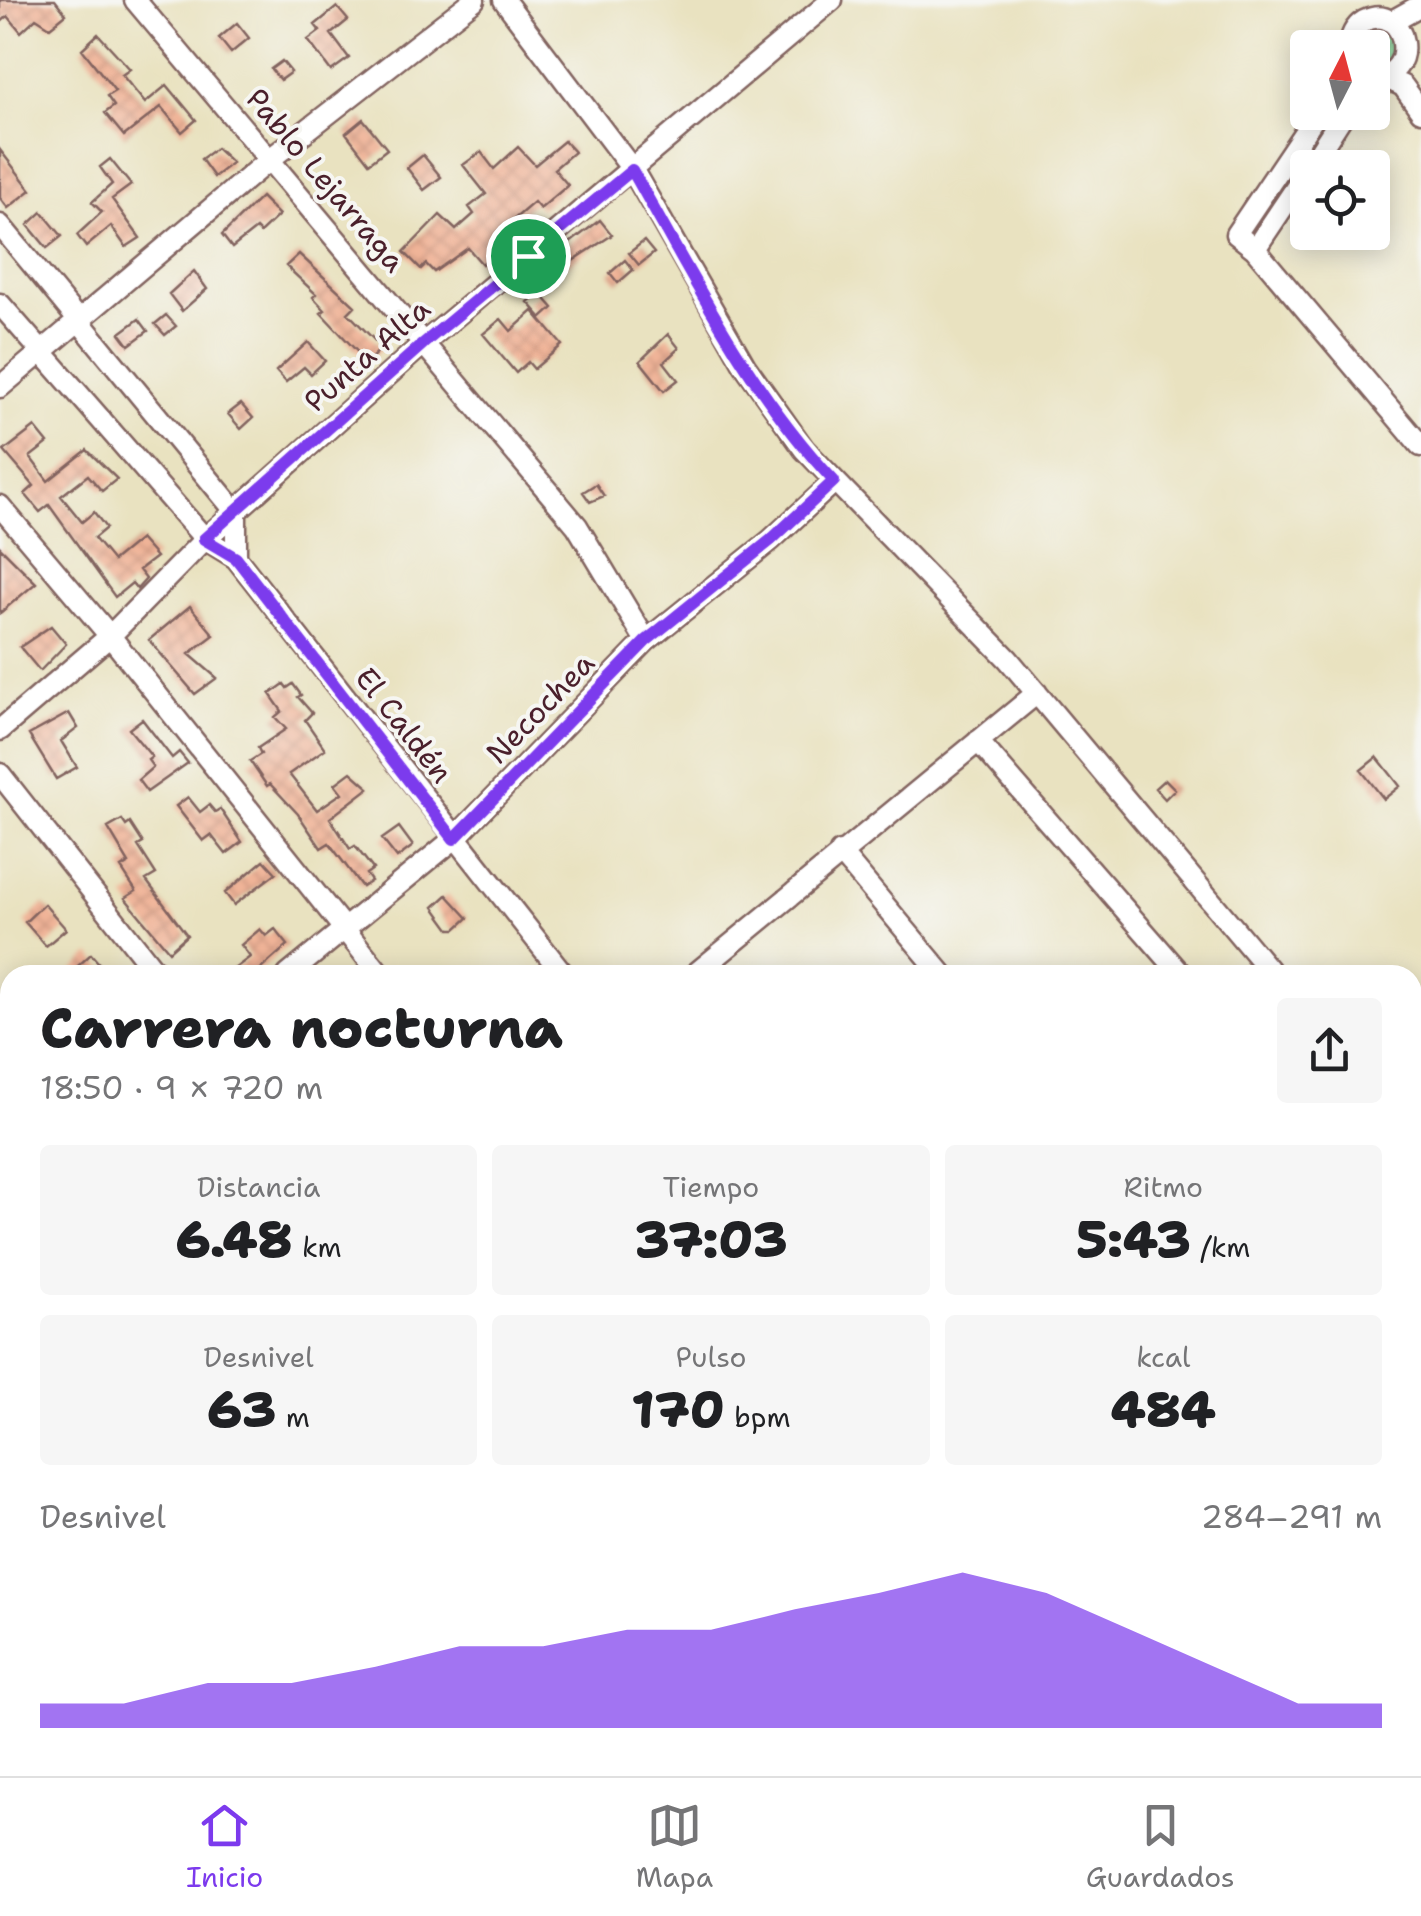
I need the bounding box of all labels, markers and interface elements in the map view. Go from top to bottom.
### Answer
north arrow [1290,30,1390,130]
map controls [1290,30,1390,250]
street label: Pablo Lejarraga [237,79,415,281]
button: locate [1290,150,1390,250]
pin [486,214,571,299]
icon: arrive [501,229,556,284]
street label: Punta Alta [295,289,439,421]
street label: Necochea [477,643,604,773]
street label: El Caldén [346,659,462,791]
text: Carrera nocturna [40,991,563,1065]
button: share [1277,998,1382,1103]
text: 18:50 · 9 × 720 m [40,1066,323,1109]
text: Distancia [197,1168,320,1206]
text: Tiempo [663,1168,759,1206]
text: Ritmo [1124,1168,1203,1206]
text: 6.48 [176,1206,292,1273]
text: 37:03 [635,1206,787,1273]
text: 5:43 [1076,1206,1191,1273]
text: km [292,1228,342,1266]
text: /km [1191,1228,1250,1266]
text: Desnivel [204,1338,314,1376]
text: Pulso [675,1338,747,1376]
text: kcal [1136,1338,1191,1376]
text: 63 [207,1376,276,1443]
text: 170 [631,1376,725,1443]
text: 484 [1111,1376,1216,1443]
text: m [276,1398,310,1436]
text: bpm [725,1398,791,1436]
text: Desnivel [40,1495,166,1538]
text: 284–291 m [1201,1495,1382,1538]
tab: Inicio [186,1798,263,1896]
tab: Mapa [636,1798,713,1896]
tab: Guardados [1086,1798,1235,1896]

